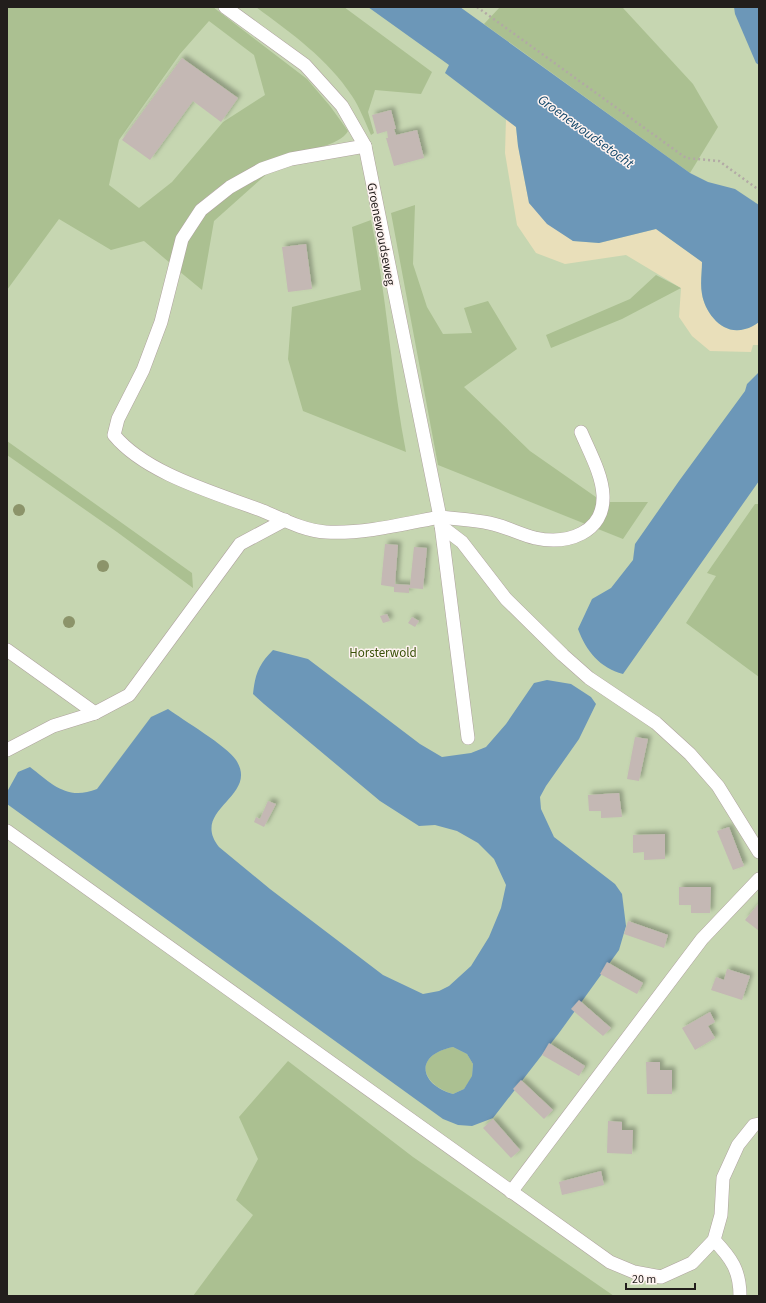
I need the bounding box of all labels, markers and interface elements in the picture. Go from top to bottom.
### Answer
water label: Groenewoudsetocht [533,90,638,174]
street label: Groenewoudseweg [362,181,400,288]
park label: Horsterwold [349,644,417,662]
scale bar [626,1265,695,1291]
text: 20 m [632,1271,656,1288]

